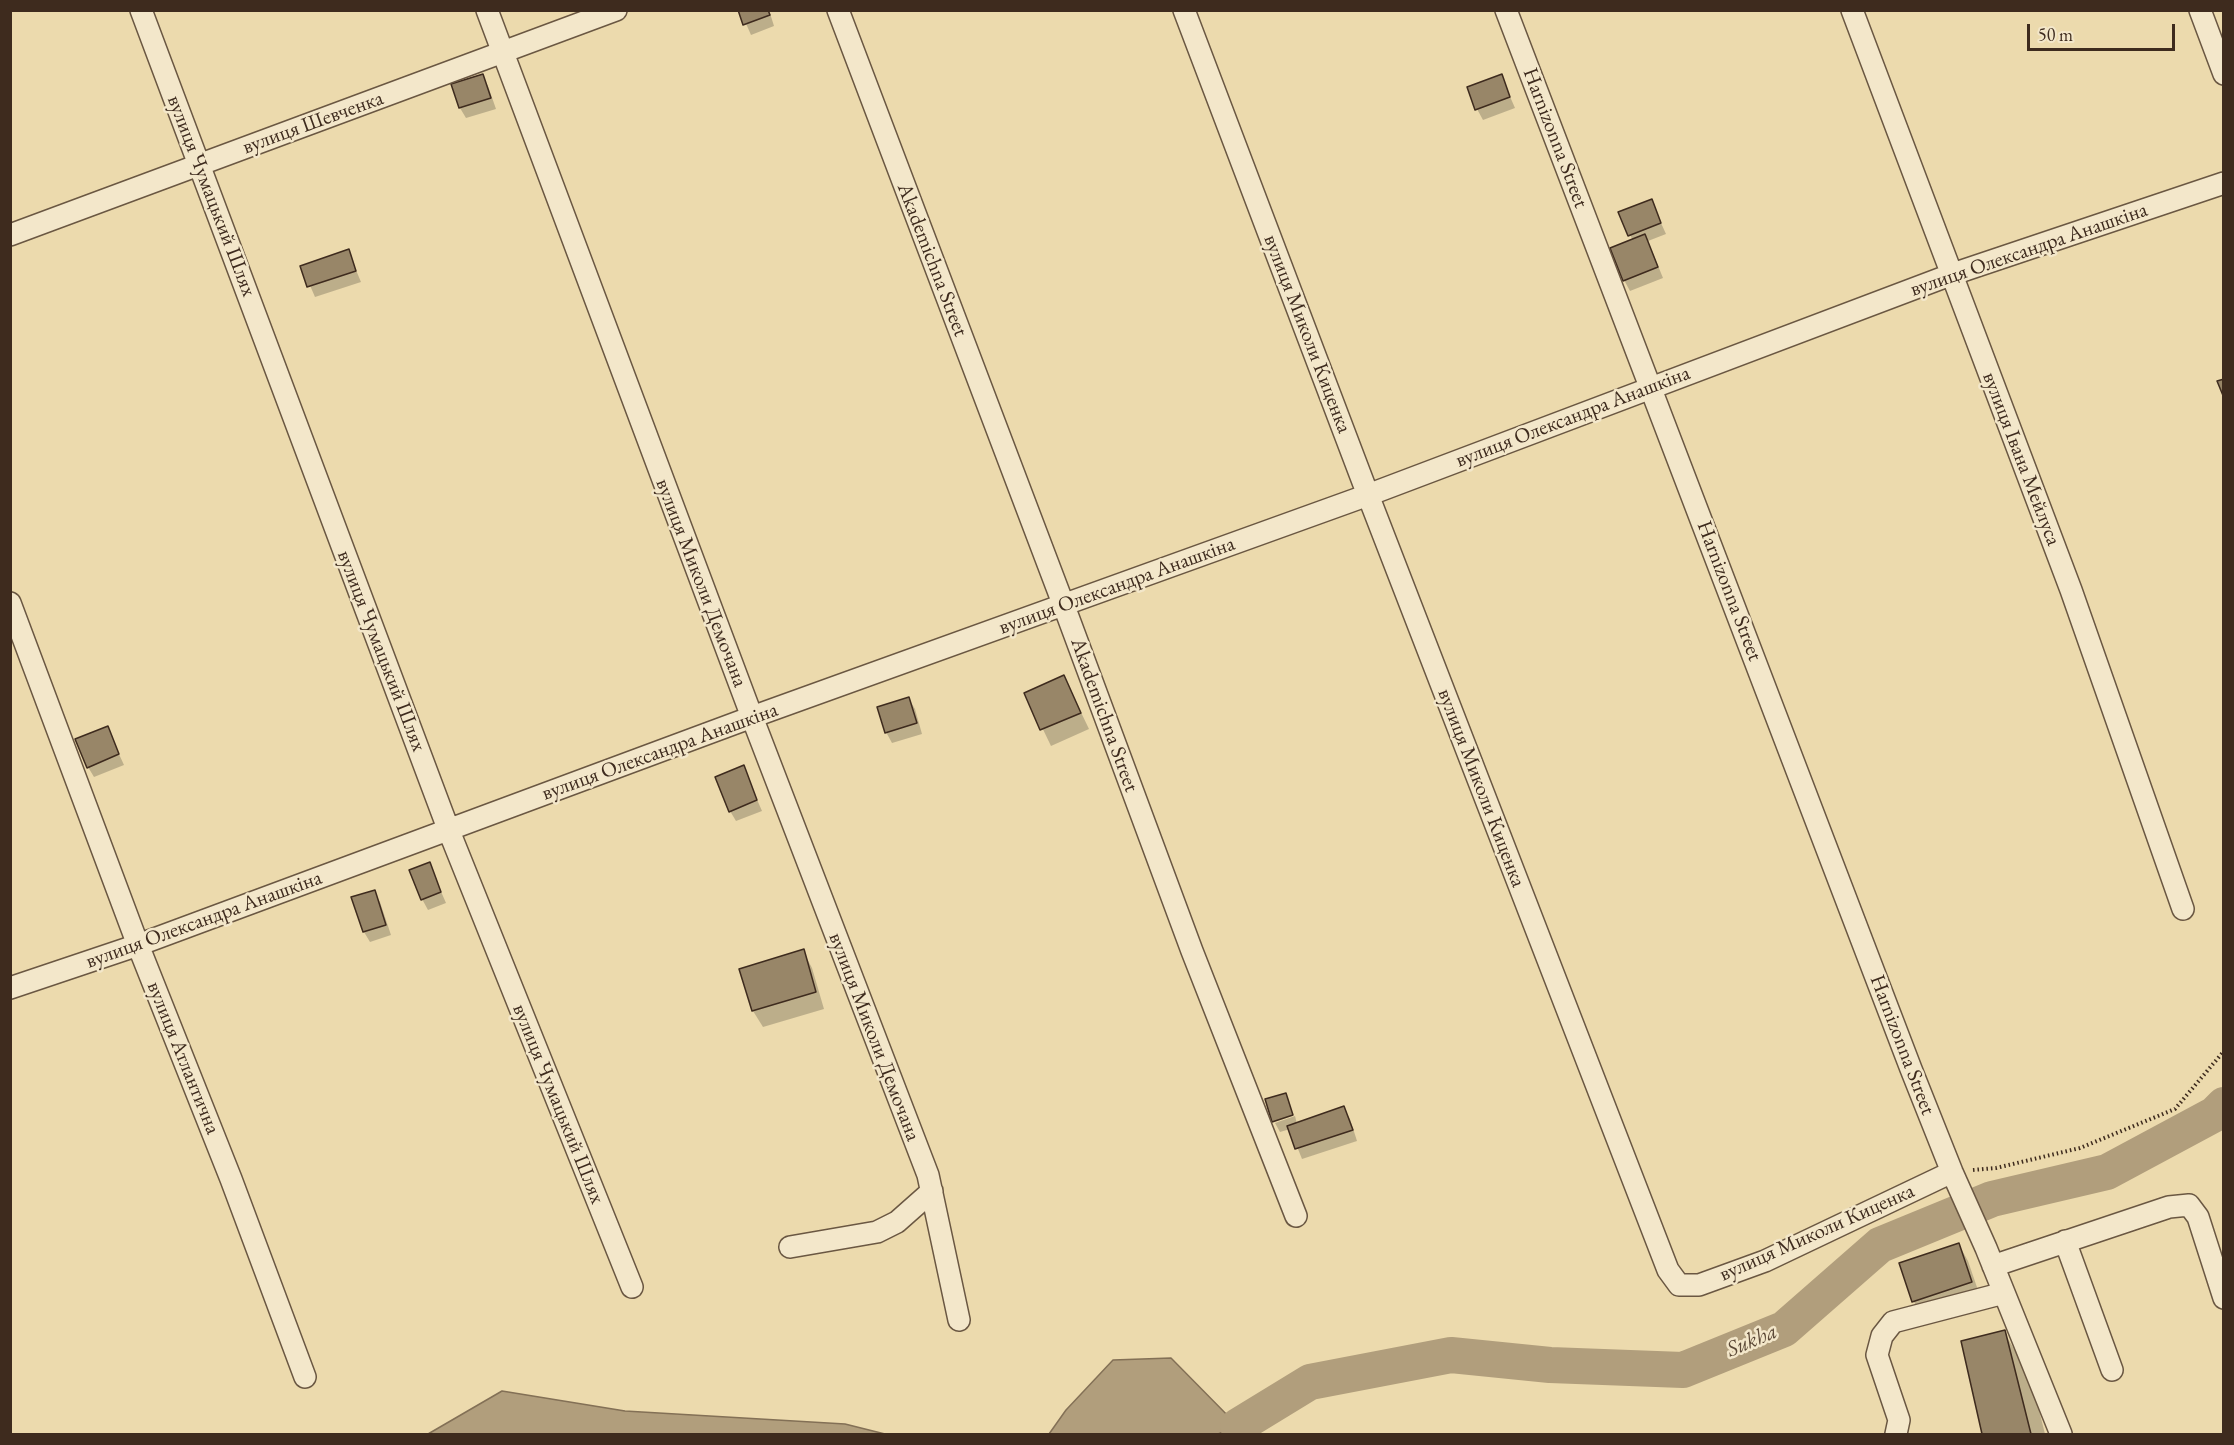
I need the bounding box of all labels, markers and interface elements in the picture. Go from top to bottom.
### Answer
scale bar [2030,12,2178,50]
text: 50 m [2038,23,2073,46]
street label: Harnizonna Street [1517,64,1593,212]
street label: вулиця Шевченка [239,86,387,160]
street label: вулиця Чумацький Шлях [161,92,261,300]
street label: Akademichna Street [891,180,973,340]
street label: вулиця Олександра Анашкіна [1907,198,2151,302]
street label: вулиця Миколи Киценка [1257,231,1357,437]
street label: вулиця Олександра Анашкіна [1452,361,1694,473]
street label: вулиця Івана Мейлуса [1976,369,2066,549]
street label: вулиця Миколи Демочана [650,475,752,691]
street label: Harnizonna Street [1691,517,1767,665]
street label: вулиця Олександра Анашкіна [996,532,1238,640]
street label: вулиця Чумацький Шлях [331,547,431,755]
street label: Akademichna Street [1064,634,1144,796]
street label: вулиця Миколи Киценка [1431,685,1531,891]
street label: вулиця Олександра Анашкіна [539,698,781,806]
street label: вулиця Олександра Анашкіна [83,866,325,974]
street label: вулиця Миколи Демочана [823,929,925,1145]
street label: Harnizonna Street [1864,971,1940,1119]
street label: вулиця Атлантична [141,978,225,1138]
street label: вулиця Чумацький Шлях [506,1000,610,1208]
street label: вулиця Миколи Киценка [1716,1179,1918,1287]
water label: Sukha [1723,1319,1781,1363]

